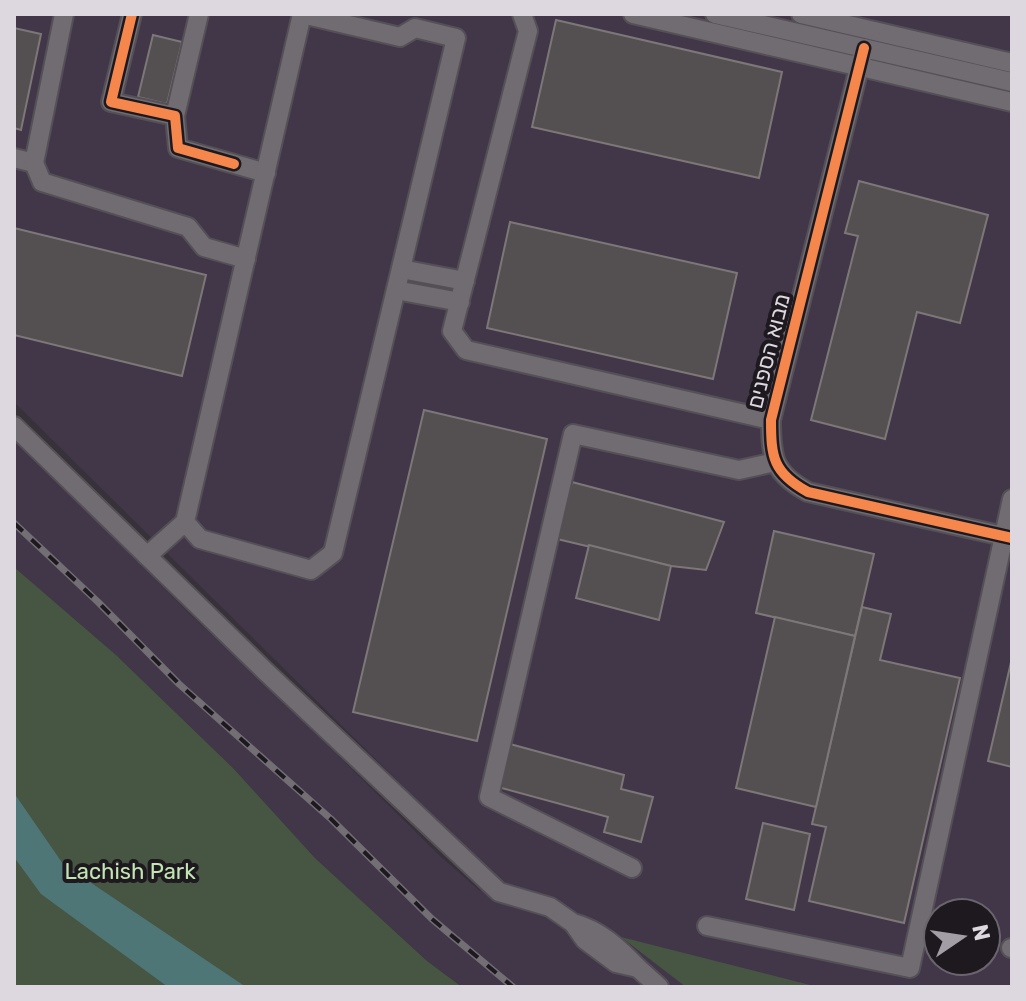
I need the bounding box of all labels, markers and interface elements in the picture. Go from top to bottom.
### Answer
street label: מבוא הספנים [741,291,796,411]
park label: Lachish Park [64,858,196,885]
north arrow [922,897,1002,977]
text: N [966,922,996,943]

